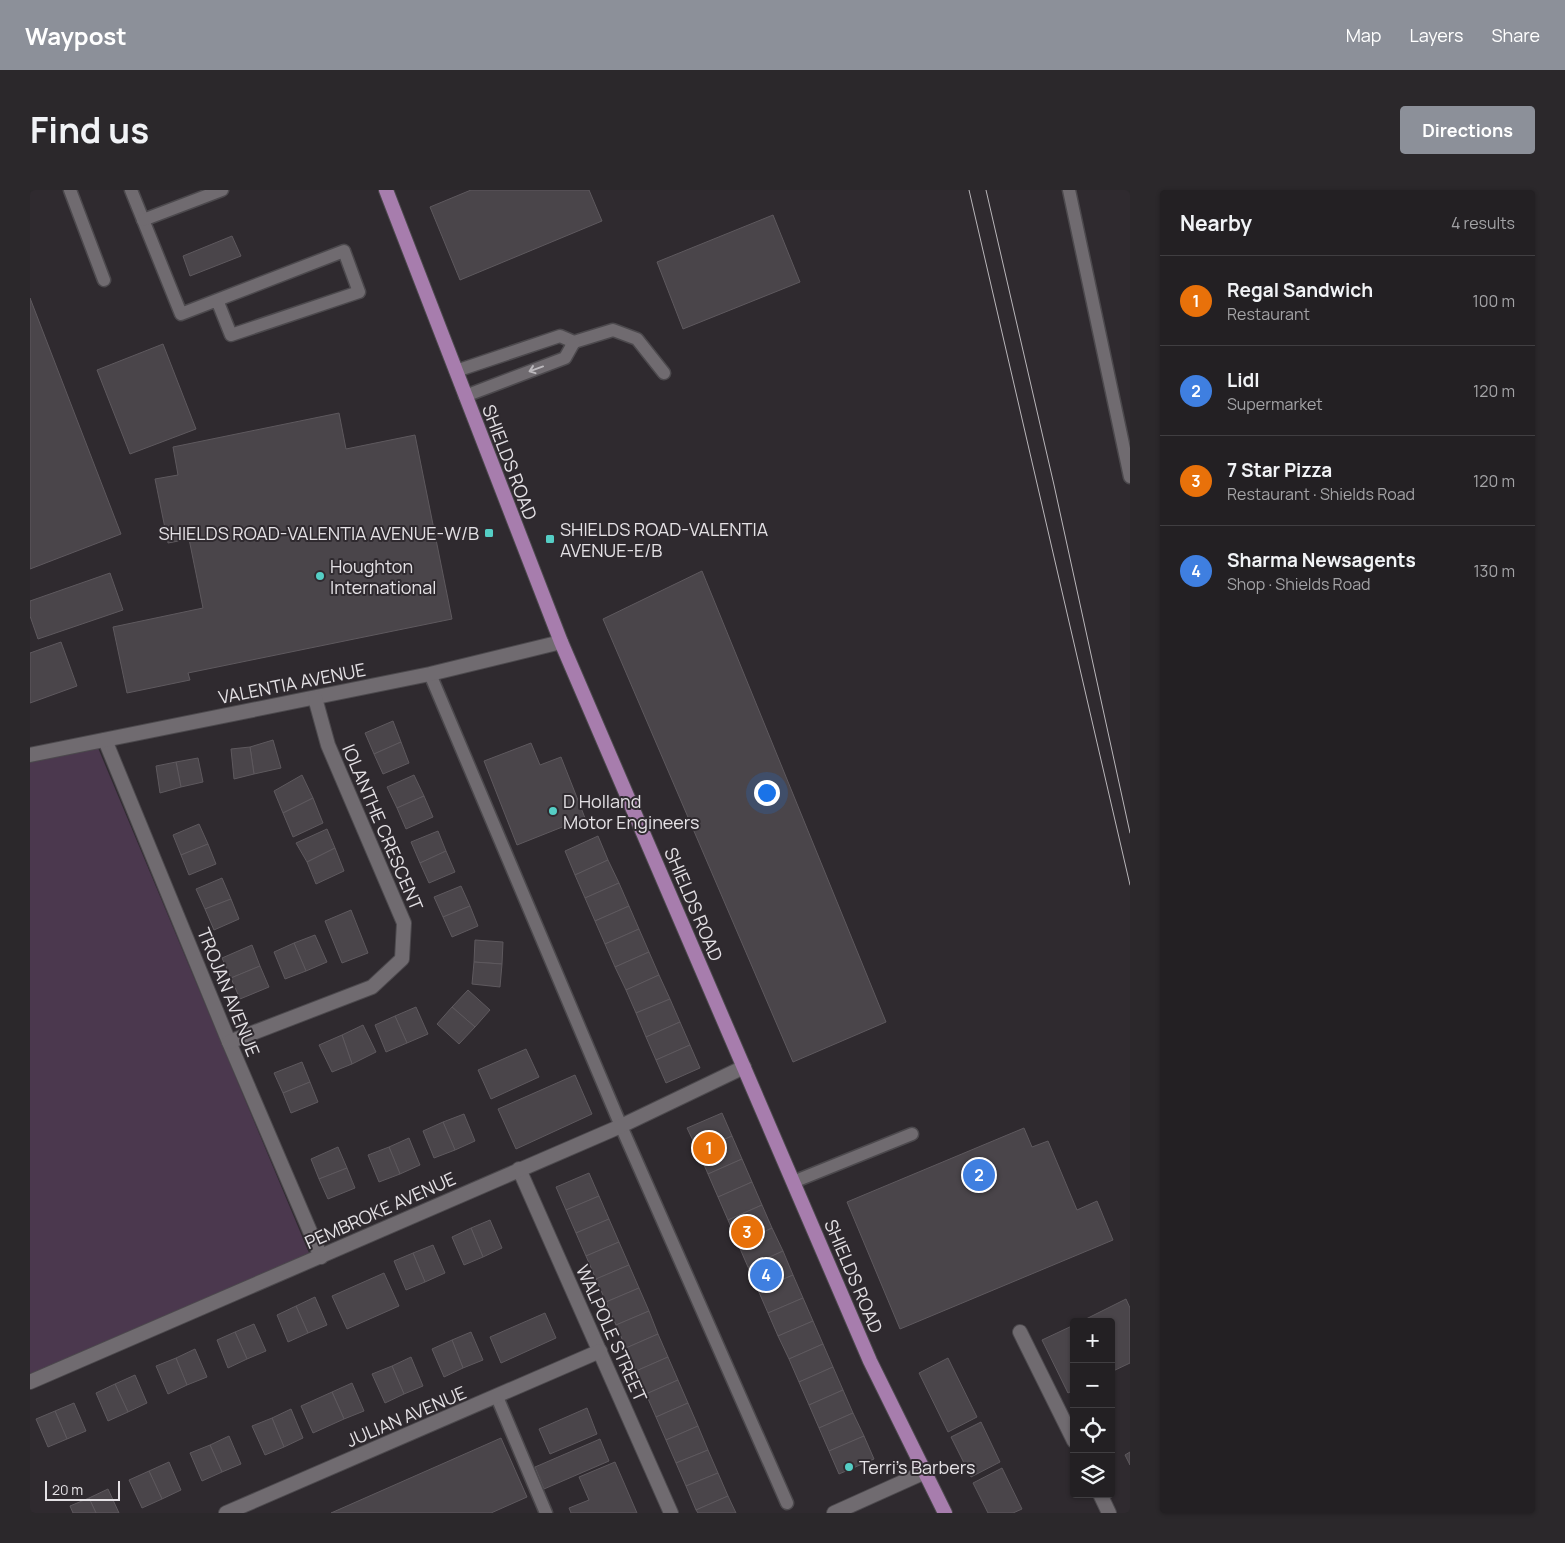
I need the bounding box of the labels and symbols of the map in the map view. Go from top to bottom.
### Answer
one-way arrow [529,365,544,374]
street label: SHIELDS ROAD [477,401,543,523]
place label: SHIELDS ROAD-VALENTIA AVENUE-E/B [560,517,769,562]
place label: SHIELDS ROAD-VALENTIA AVENUE-W/B [158,521,479,545]
marker: SHIELDS ROAD-VALENTIA AVENUE-W/B [483,527,495,539]
marker: SHIELDS ROAD-VALENTIA AVENUE-E/B [544,533,556,545]
place label: Houghton International [330,554,436,599]
marker: Houghton International [314,570,326,582]
street label: VALENTIA AVENUE [216,657,368,709]
street label: IOLANTHE CRESCENT [337,740,429,914]
your location [754,780,780,806]
place label: D Holland Motor Engineers [563,789,699,834]
marker: D Holland Motor Engineers [547,805,559,817]
street label: SHIELDS ROAD [659,843,729,965]
street label: TROJAN AVENUE [192,924,266,1060]
pin: 1 [693,1129,725,1167]
pin: 2 [963,1156,995,1194]
street label: PEMBROKE AVENUE [301,1166,459,1254]
pin: 3 [731,1213,763,1251]
street label: SHIELDS ROAD [819,1215,889,1337]
pin: 4 [750,1256,782,1294]
street label: WALPOLE STREET [571,1261,653,1406]
street label: JULIAN AVENUE [342,1380,470,1452]
place label: Terri's Barbers [859,1455,975,1479]
marker: Terri's Barbers [843,1461,855,1473]
scale bar [45,1478,120,1501]

